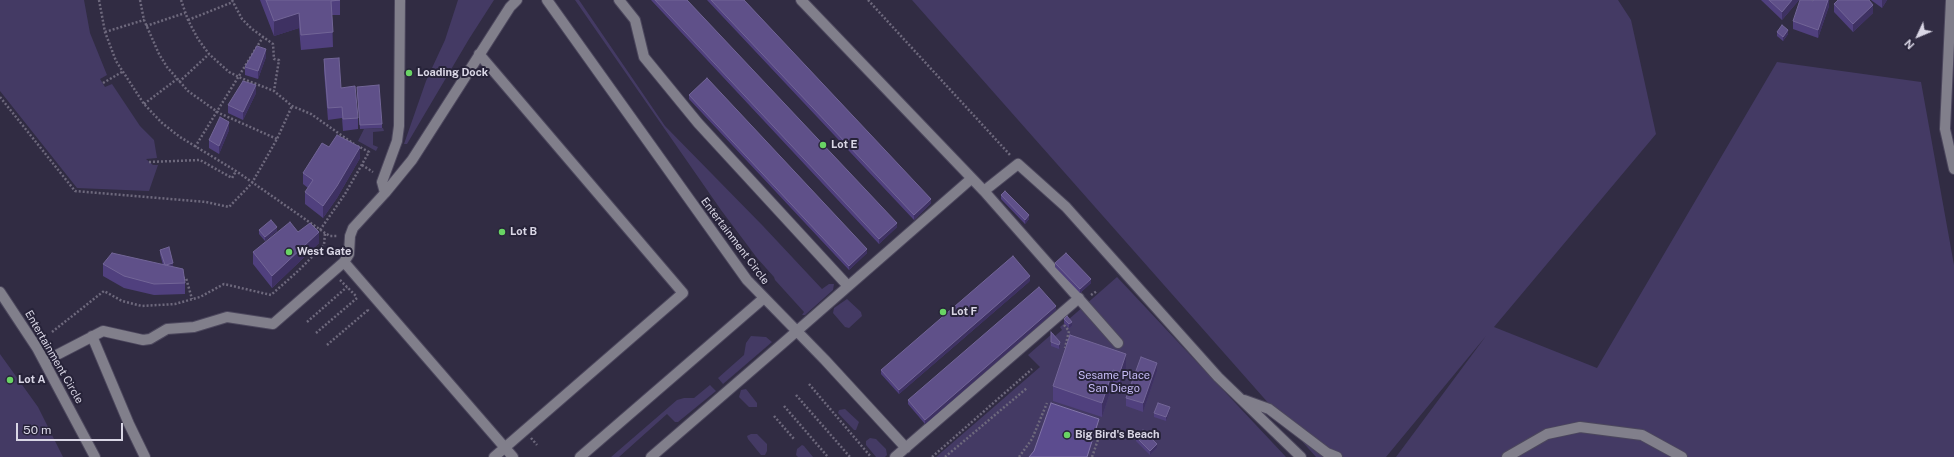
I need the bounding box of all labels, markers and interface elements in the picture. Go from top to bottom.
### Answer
north arrow [1898,16,1938,56]
text: N [1902,37,1917,52]
place label: Loading Dock [417,66,488,80]
marker: Loading Dock [404,68,414,78]
place label: Lot E [831,138,857,152]
marker: Lot E [818,140,828,150]
street label: Entertainment Circle [698,195,772,287]
place label: Lot B [510,225,537,239]
marker: Lot B [497,227,507,237]
place label: West Gate [297,245,351,259]
marker: West Gate [284,247,294,257]
place label: Lot F [951,305,977,319]
marker: Lot F [938,307,948,317]
street label: Entertainment Circle [22,308,86,406]
park label: Sesame Place San Diego [1078,369,1150,395]
place label: Lot A [18,373,45,387]
marker: Lot A [5,375,15,385]
scale bar [18,415,125,441]
text: 50 m [23,423,51,437]
place label: Big Bird's Beach [1075,428,1160,442]
marker: Big Bird's Beach [1062,430,1072,440]

